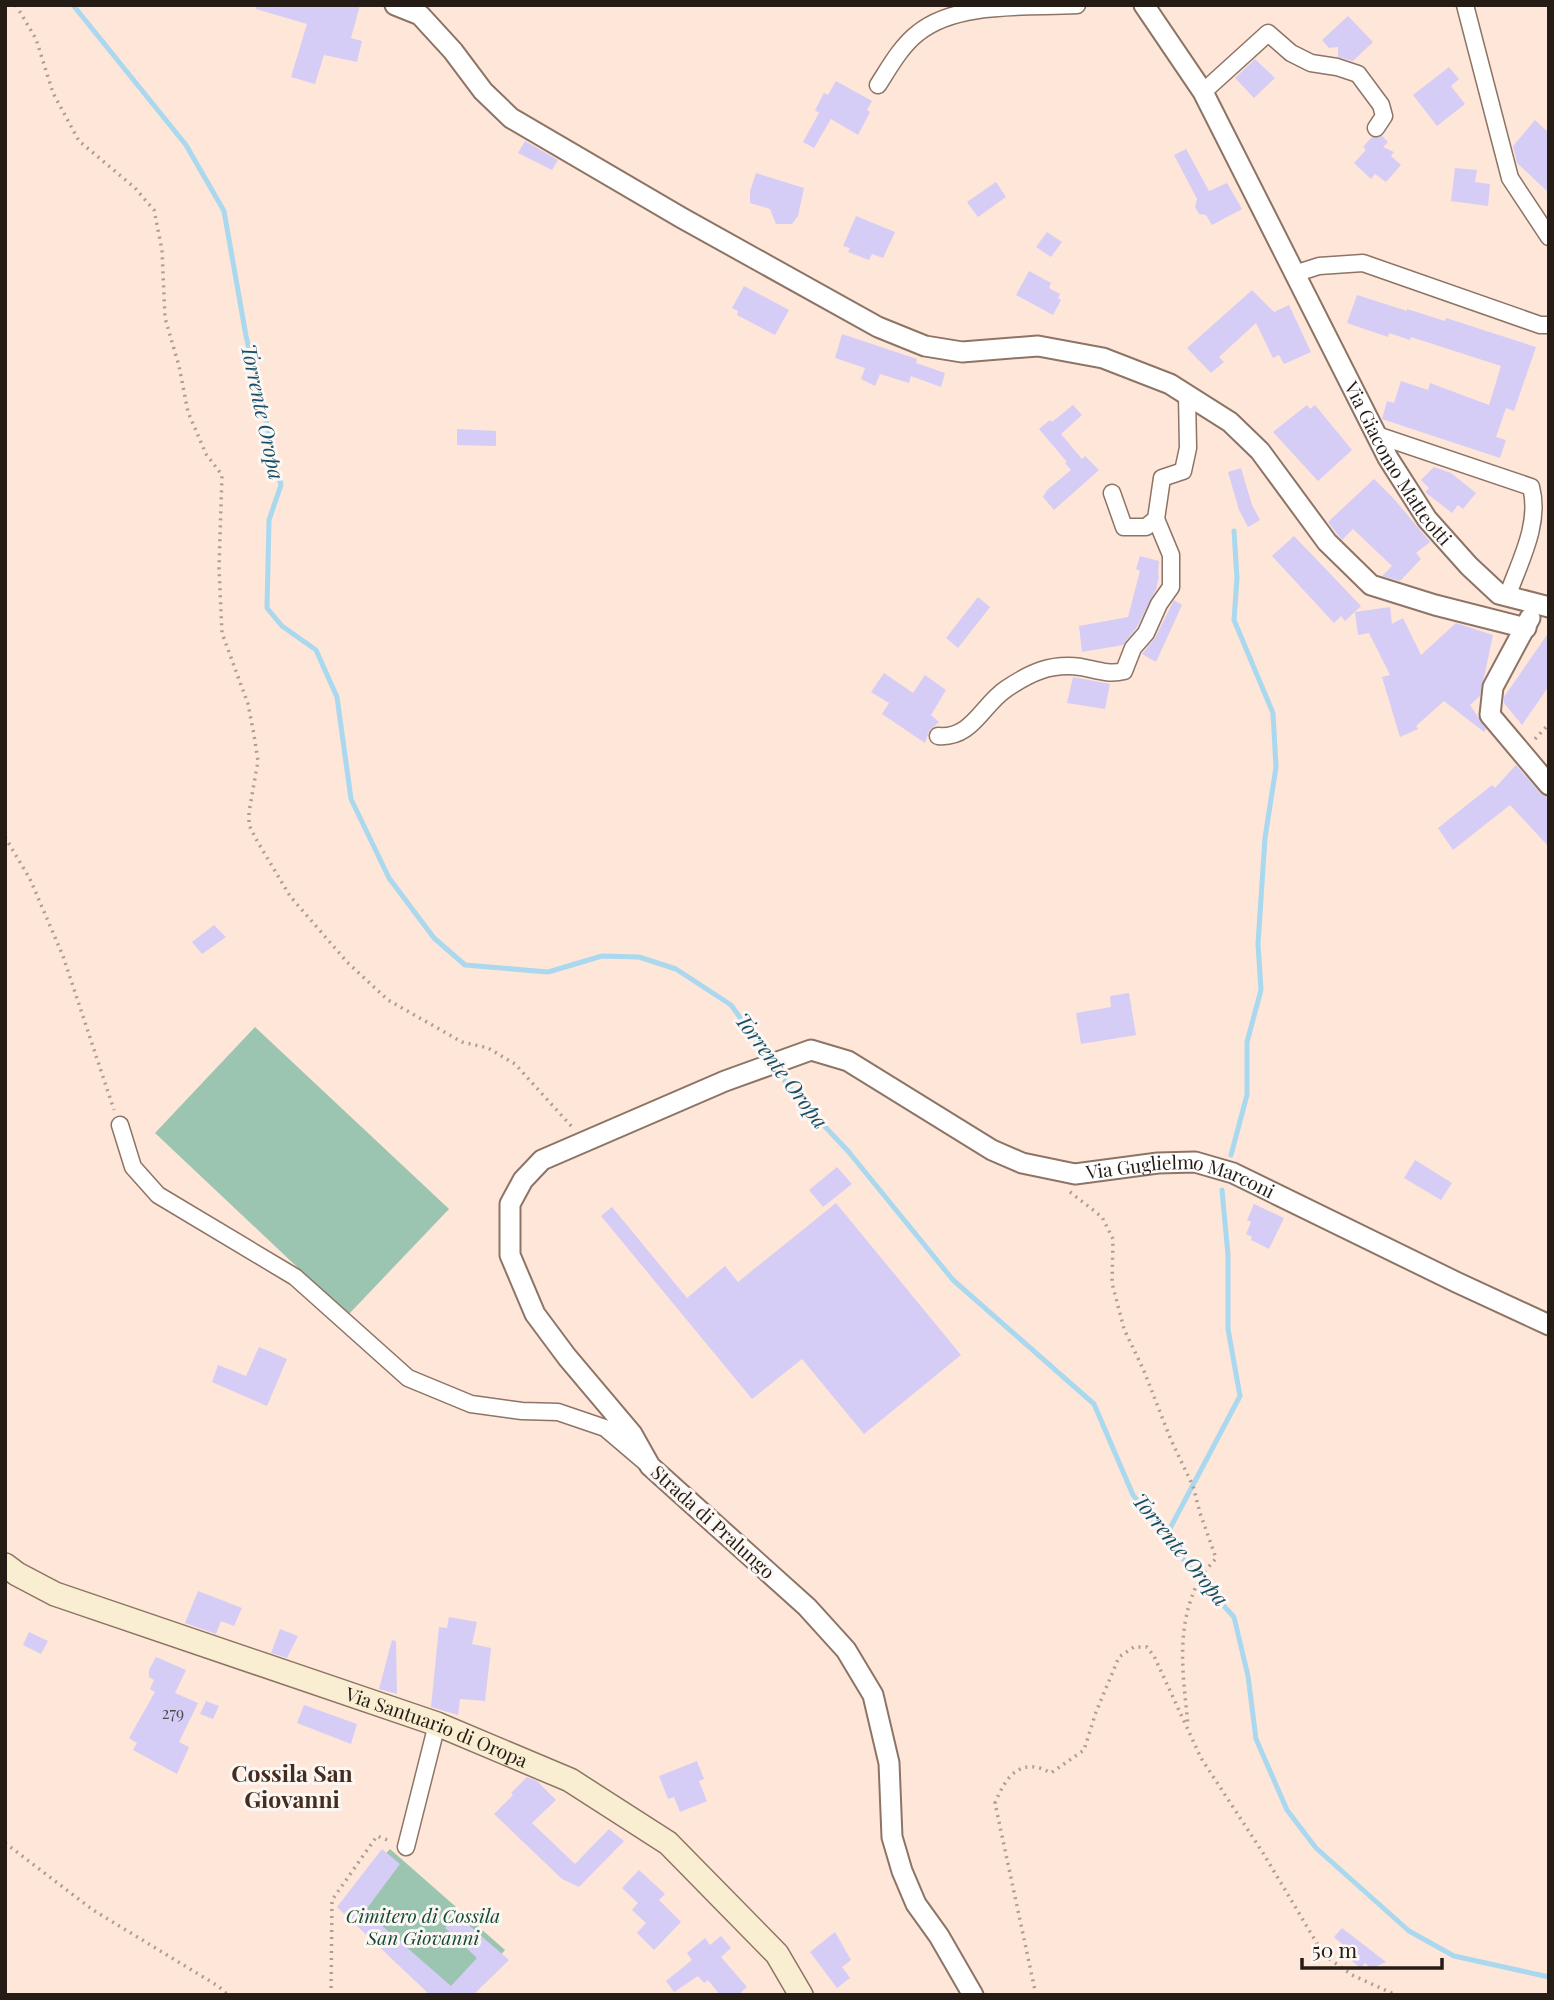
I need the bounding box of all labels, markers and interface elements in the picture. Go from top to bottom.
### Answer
water label: Torrente Oropa [236,341,292,482]
street label: Via Giacomo Matteotti [1339,376,1459,551]
water label: Torrente Oropa [730,1006,835,1133]
street label: Via Guglielmo Marconi [1083,1148,1280,1204]
street label: Strada di Pralungo [646,1459,781,1584]
water label: Torrente Oropa [1127,1486,1236,1611]
street label: Via Santuario di Oropa [341,1680,532,1773]
house number: 279 [162,1702,184,1723]
district label: Cossila San Giovanni [231,1757,353,1814]
park label: Cimitero di Cossila San Giovanni [346,1902,500,1950]
scale bar [1302,1926,1442,1970]
text: 50 m [1312,1935,1358,1963]

